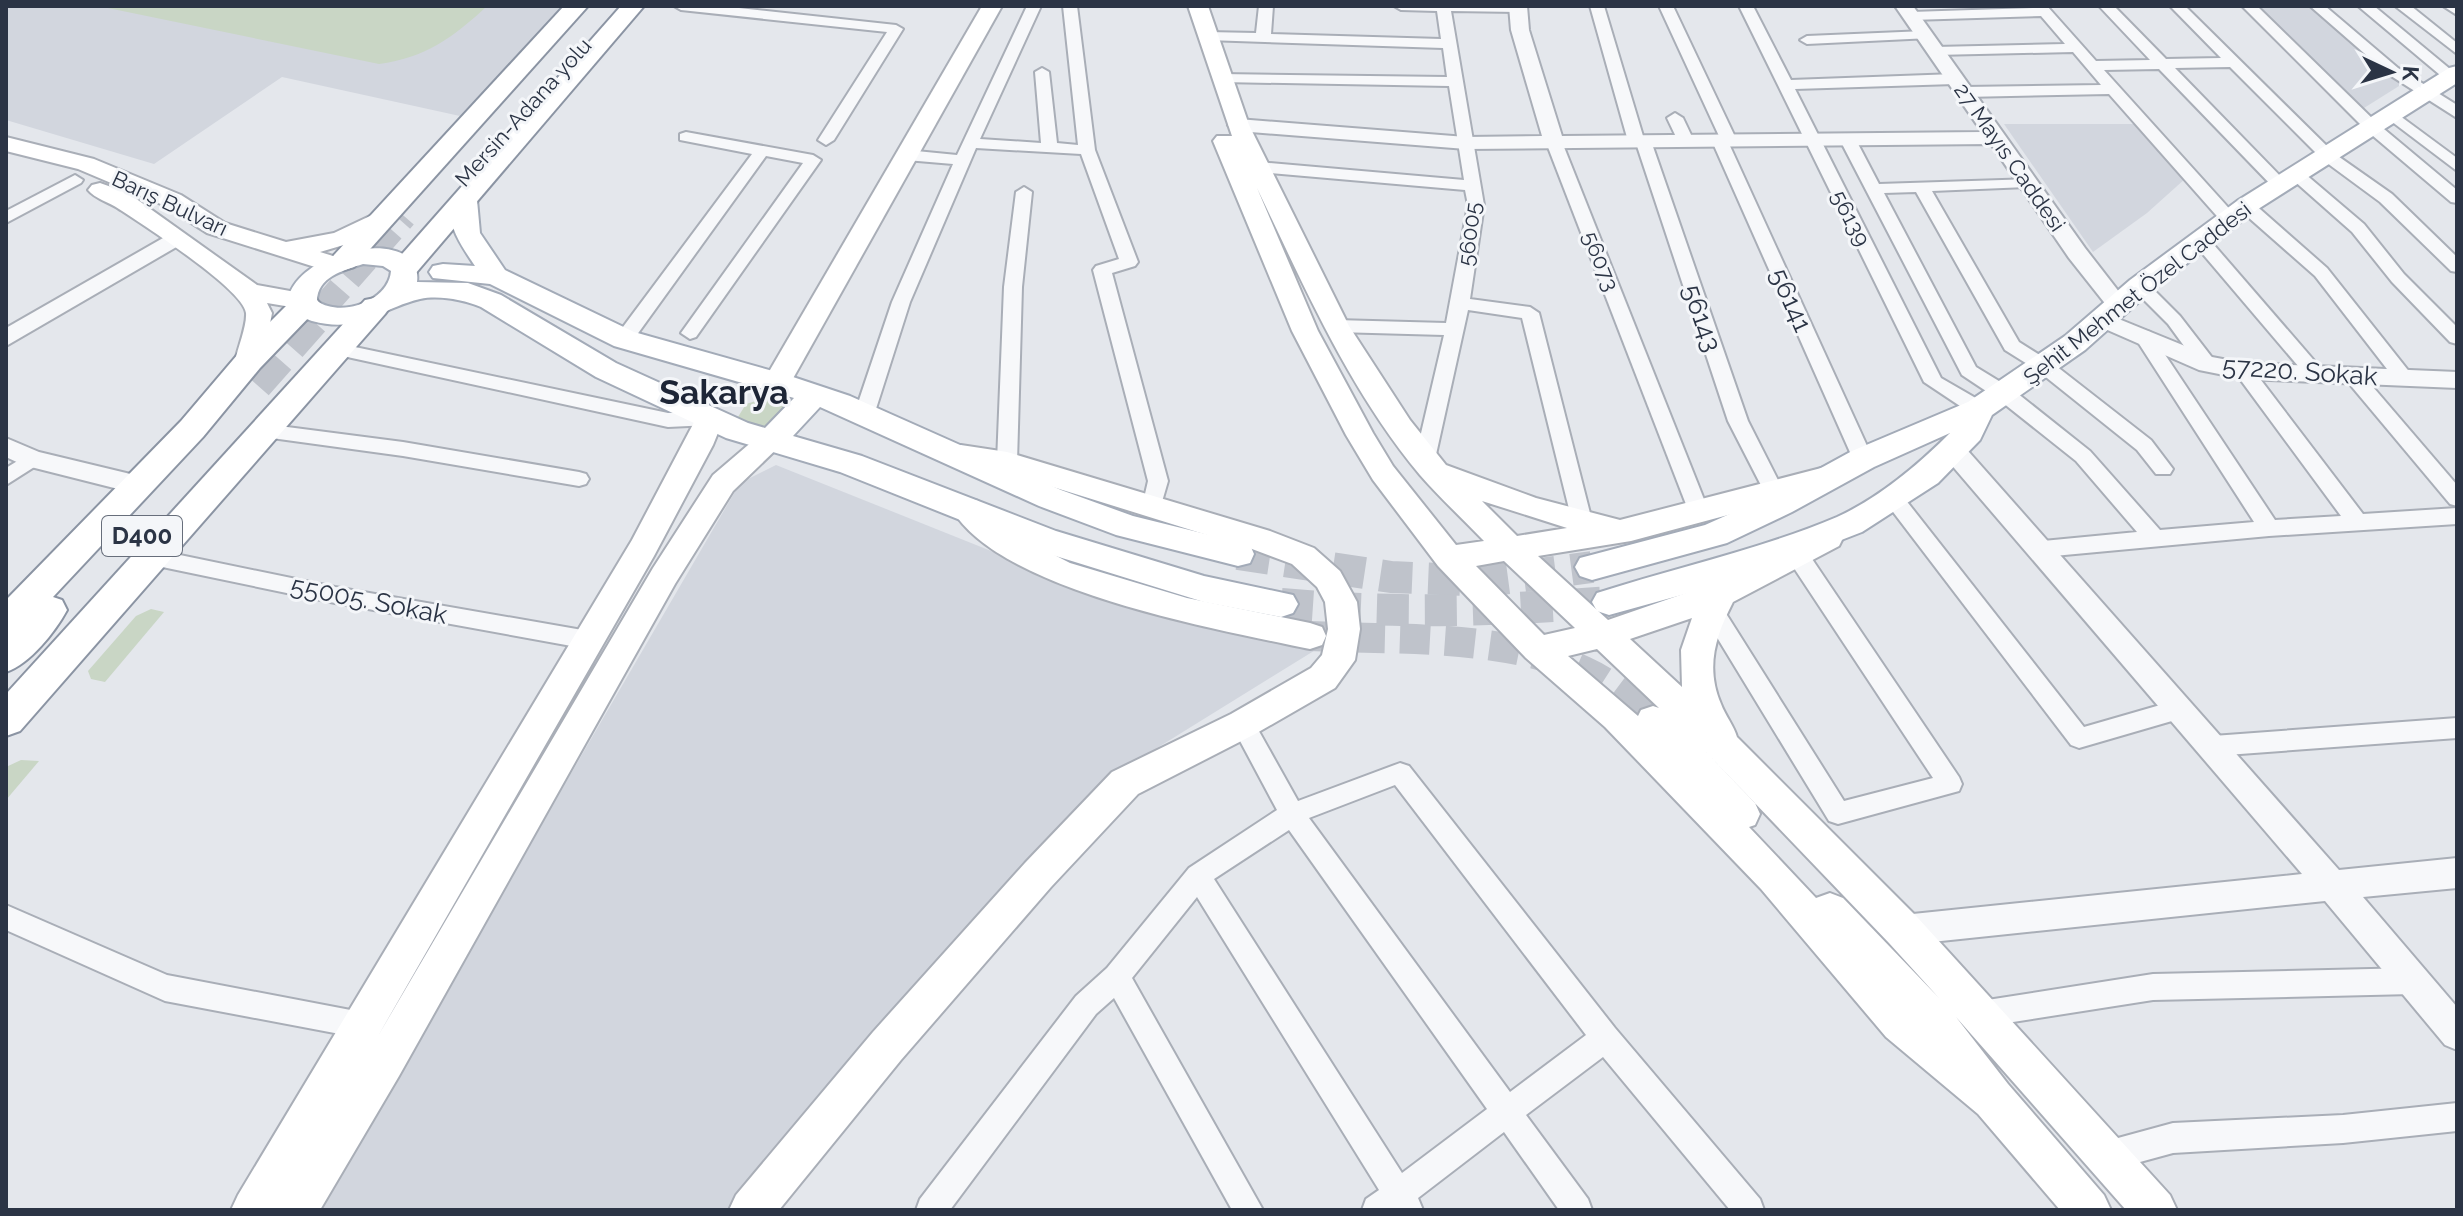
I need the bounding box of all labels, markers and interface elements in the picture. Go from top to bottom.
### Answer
street label: Mersin-Adana yolu [449,32,597,192]
north arrow [2351,32,2431,112]
text: K [2397,65,2424,82]
street label: 27 Mayıs Caddesi [1949,78,2071,236]
street label: Barış Bulvarı [108,165,232,241]
street label: 56139 [1826,186,1876,250]
street label: Şehit Mehmet Özel Caddesi [2018,196,2256,390]
street label: 56005 [1452,201,1486,267]
street label: 56073 [1577,227,1625,295]
street label: 56141 [1764,264,1818,336]
street label: 56143 [1677,280,1727,356]
street label: 57220. Sokak [2221,351,2379,391]
district label: Sakarya [659,372,789,412]
road number: D400 [102,516,182,556]
street label: 55005. Sokak [288,570,450,630]

